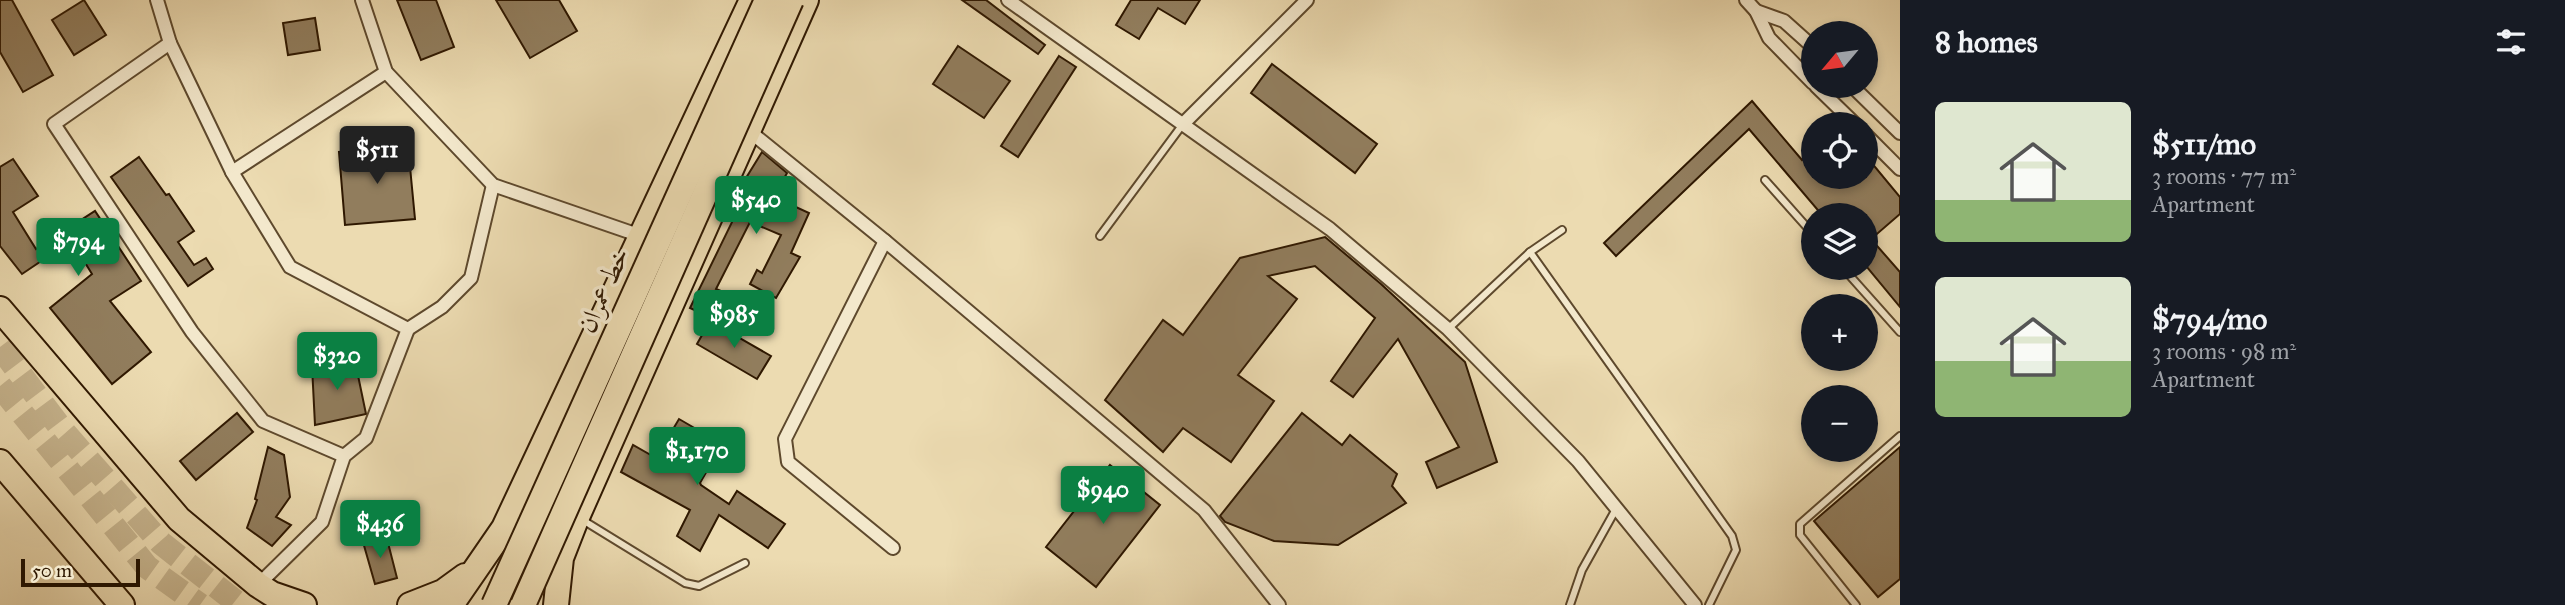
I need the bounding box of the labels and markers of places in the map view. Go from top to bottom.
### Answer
pin: $511 [336,127,418,186]
pin: $540 [715,176,797,236]
pin: $794 [37,218,119,278]
pin: $985 [693,290,775,350]
pin: $320 [296,332,378,392]
pin: $1,170 [640,428,754,487]
pin: $940 [1062,466,1144,526]
pin: $436 [339,500,421,560]

